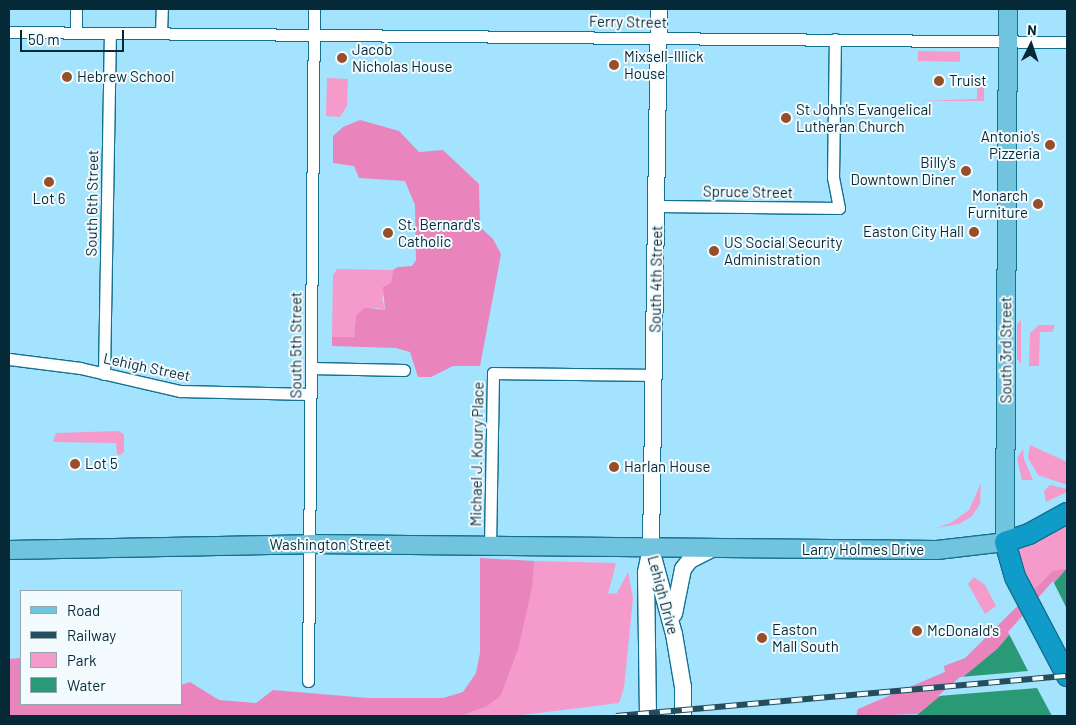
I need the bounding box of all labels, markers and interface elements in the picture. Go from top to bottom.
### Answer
street label: Ferry Street [589,12,667,32]
scale bar [22,20,126,52]
north arrow [1006,20,1056,70]
text: N [1027,21,1037,38]
text: 50 m [28,30,60,48]
place label: Jacob Nicholas House [352,40,452,75]
place label: Mixsell-Illick House [624,47,704,82]
marker: Jacob Nicholas House [336,52,348,64]
marker: Mixsell-Illick House [608,59,620,71]
place label: Hebrew School [77,68,174,86]
marker: Hebrew School [61,71,73,83]
place label: Truist [949,72,987,90]
marker: Truist [933,75,945,87]
place label: St John's Evangelical Lutheran Church [796,100,932,135]
marker: St John's Evangelical Lutheran Church [780,112,792,124]
place label: Antonio's Pizzeria [981,127,1040,162]
marker: Antonio's Pizzeria [1044,139,1056,151]
street label: South 6th Street [82,149,102,257]
place label: Billy's Downtown Diner [850,153,956,188]
marker: Billy's Downtown Diner [960,165,972,177]
marker: Lot 6 [43,176,55,188]
street label: Spruce Street [703,182,793,202]
place label: Monarch Furniture [967,186,1028,221]
place label: Lot 6 [33,190,65,208]
marker: Monarch Furniture [1032,198,1044,210]
place label: St. Bernard's Catholic [398,215,480,250]
place label: Easton City Hall [863,223,964,241]
street label: South 4th Street [646,225,666,333]
marker: Easton City Hall [968,226,980,238]
marker: St. Bernard's Catholic [382,227,394,239]
place label: US Social Security Administration [724,233,842,268]
marker: US Social Security Administration [708,245,720,257]
street label: South 5th Street [287,292,305,398]
street label: South 3rd Street [997,297,1015,403]
street label: Lehigh Street [102,349,192,385]
street label: Michael J. Koury Place [467,381,487,527]
place label: Lot 5 [85,455,118,473]
marker: Lot 5 [69,458,81,470]
place label: Harlan House [624,458,710,476]
marker: Harlan House [608,461,620,473]
street label: Washington Street [270,536,390,554]
street label: Larry Holmes Drive [802,541,924,559]
street label: Lehigh Drive [644,554,682,636]
legend [20,590,182,705]
text: Road [67,601,100,619]
place label: Easton Mall South [772,620,839,655]
place label: McDonald's [927,622,999,640]
marker: McDonald's [911,625,923,637]
text: Railway [67,626,116,644]
marker: Easton Mall South [756,632,768,644]
text: Park [67,651,96,669]
text: Water [67,676,106,694]

